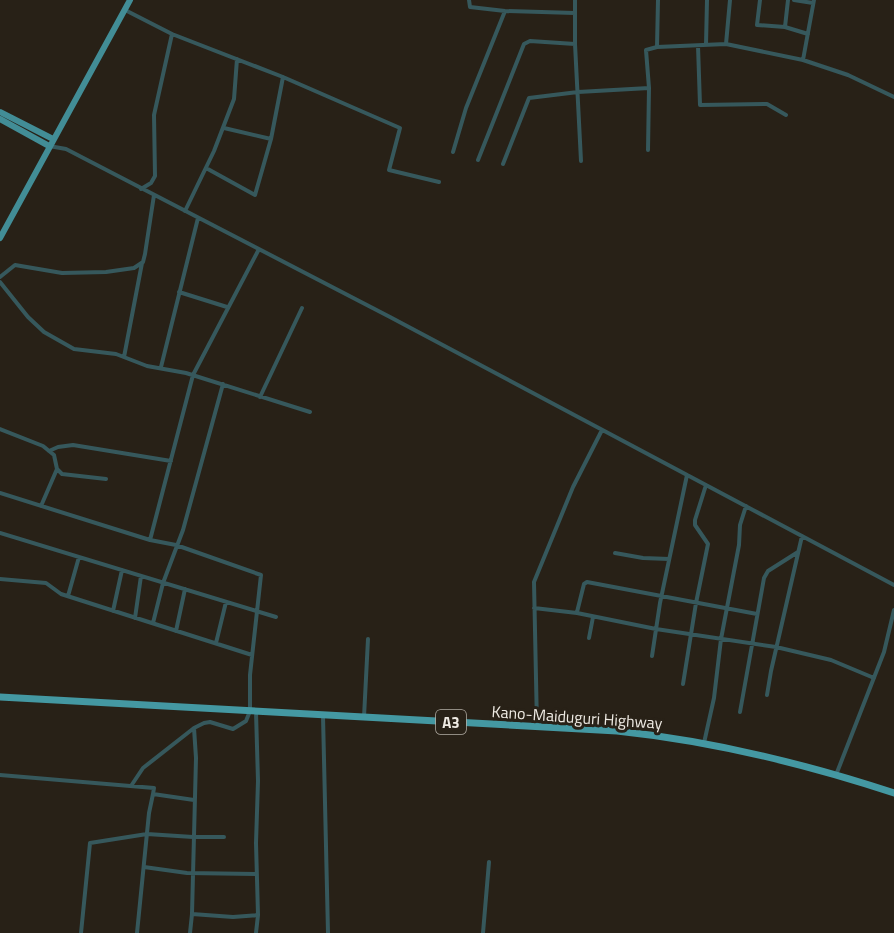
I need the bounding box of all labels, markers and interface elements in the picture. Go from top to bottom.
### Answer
street label: Kano-Maiduguri Highway [491,699,663,735]
road number: A3 [436,710,466,734]

